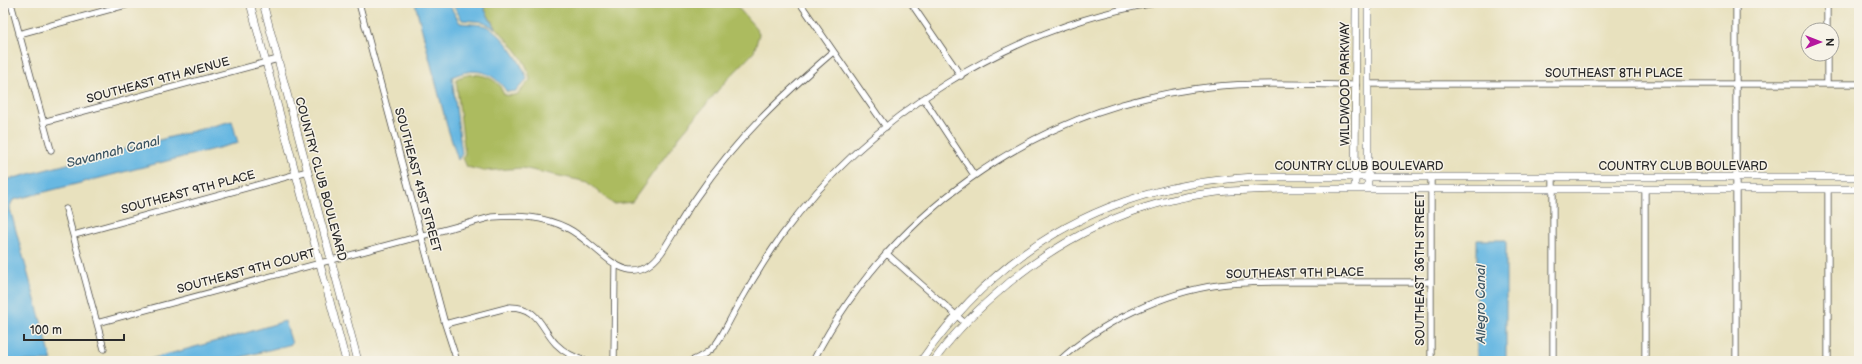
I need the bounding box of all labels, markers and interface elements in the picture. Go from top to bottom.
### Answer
street label: WILDWOOD PARKWAY [1338,21,1353,146]
north arrow [1800,22,1840,62]
text: N [1823,38,1836,46]
street label: SOUTHEAST 9TH AVENUE [85,54,231,107]
street label: SOUTHEAST 8TH PLACE [1545,66,1683,81]
street label: COUNTRY CLUB BOULEVARD [291,95,350,263]
street label: SOUTHEAST 41ST STREET [391,106,444,255]
water label: Savannah Canal [65,132,163,171]
street label: COUNTRY CLUB BOULEVARD [1274,159,1444,174]
street label: COUNTRY CLUB BOULEVARD [1598,159,1768,174]
street label: SOUTHEAST 9TH PLACE [120,167,257,218]
street label: SOUTHEAST 36TH STREET [1413,192,1428,346]
street label: SOUTHEAST 9TH COURT [175,246,318,297]
water label: Allegro Canal [1473,264,1489,344]
street label: SOUTHEAST 9TH PLACE [1226,265,1364,282]
scale bar [24,316,124,342]
text: 100 m [30,323,62,338]

